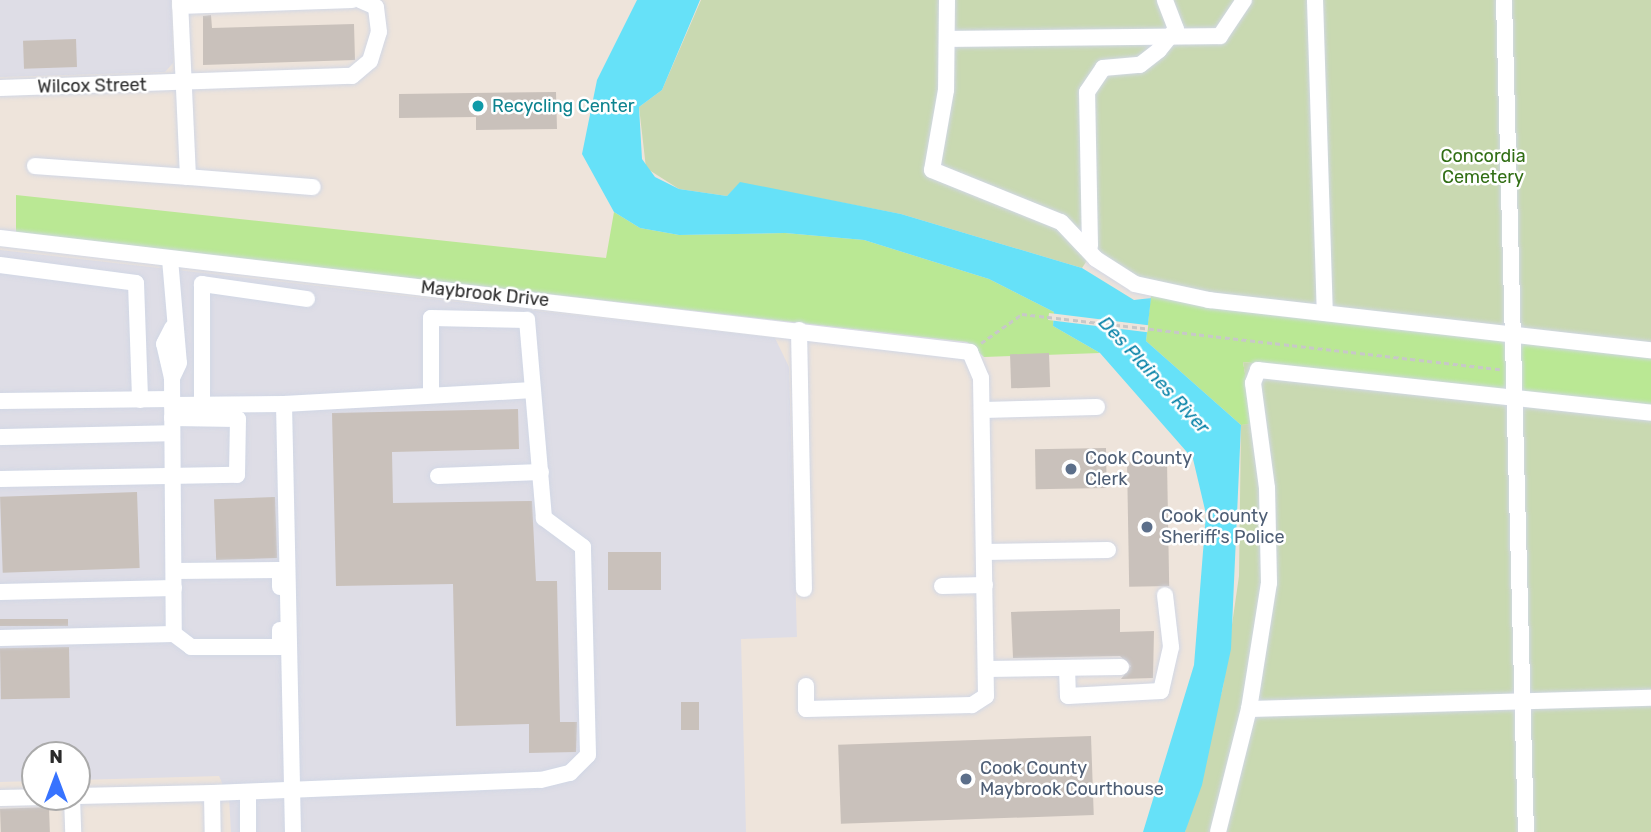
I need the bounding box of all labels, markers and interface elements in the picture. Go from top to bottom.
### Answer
street label: Wilcox Street [37,74,147,98]
place label: Recycling Center [492,95,635,117]
marker: Recycling Center [470,98,486,114]
park label: Concordia Cemetery [1440,146,1526,188]
street label: Maybrook Drive [420,277,550,311]
water label: Des Plaines River [1094,312,1214,438]
place label: Cook County Clerk [1085,448,1192,490]
marker: Cook County Clerk [1063,461,1079,477]
place label: Cook County Sheriff's Police [1161,506,1285,548]
marker: Cook County Sheriff's Police [1139,519,1155,535]
north arrow [21,741,91,811]
text: N [49,745,63,768]
place label: Cook County Maybrook Courthouse [980,758,1164,800]
marker: Cook County Maybrook Courthouse [958,771,974,787]

